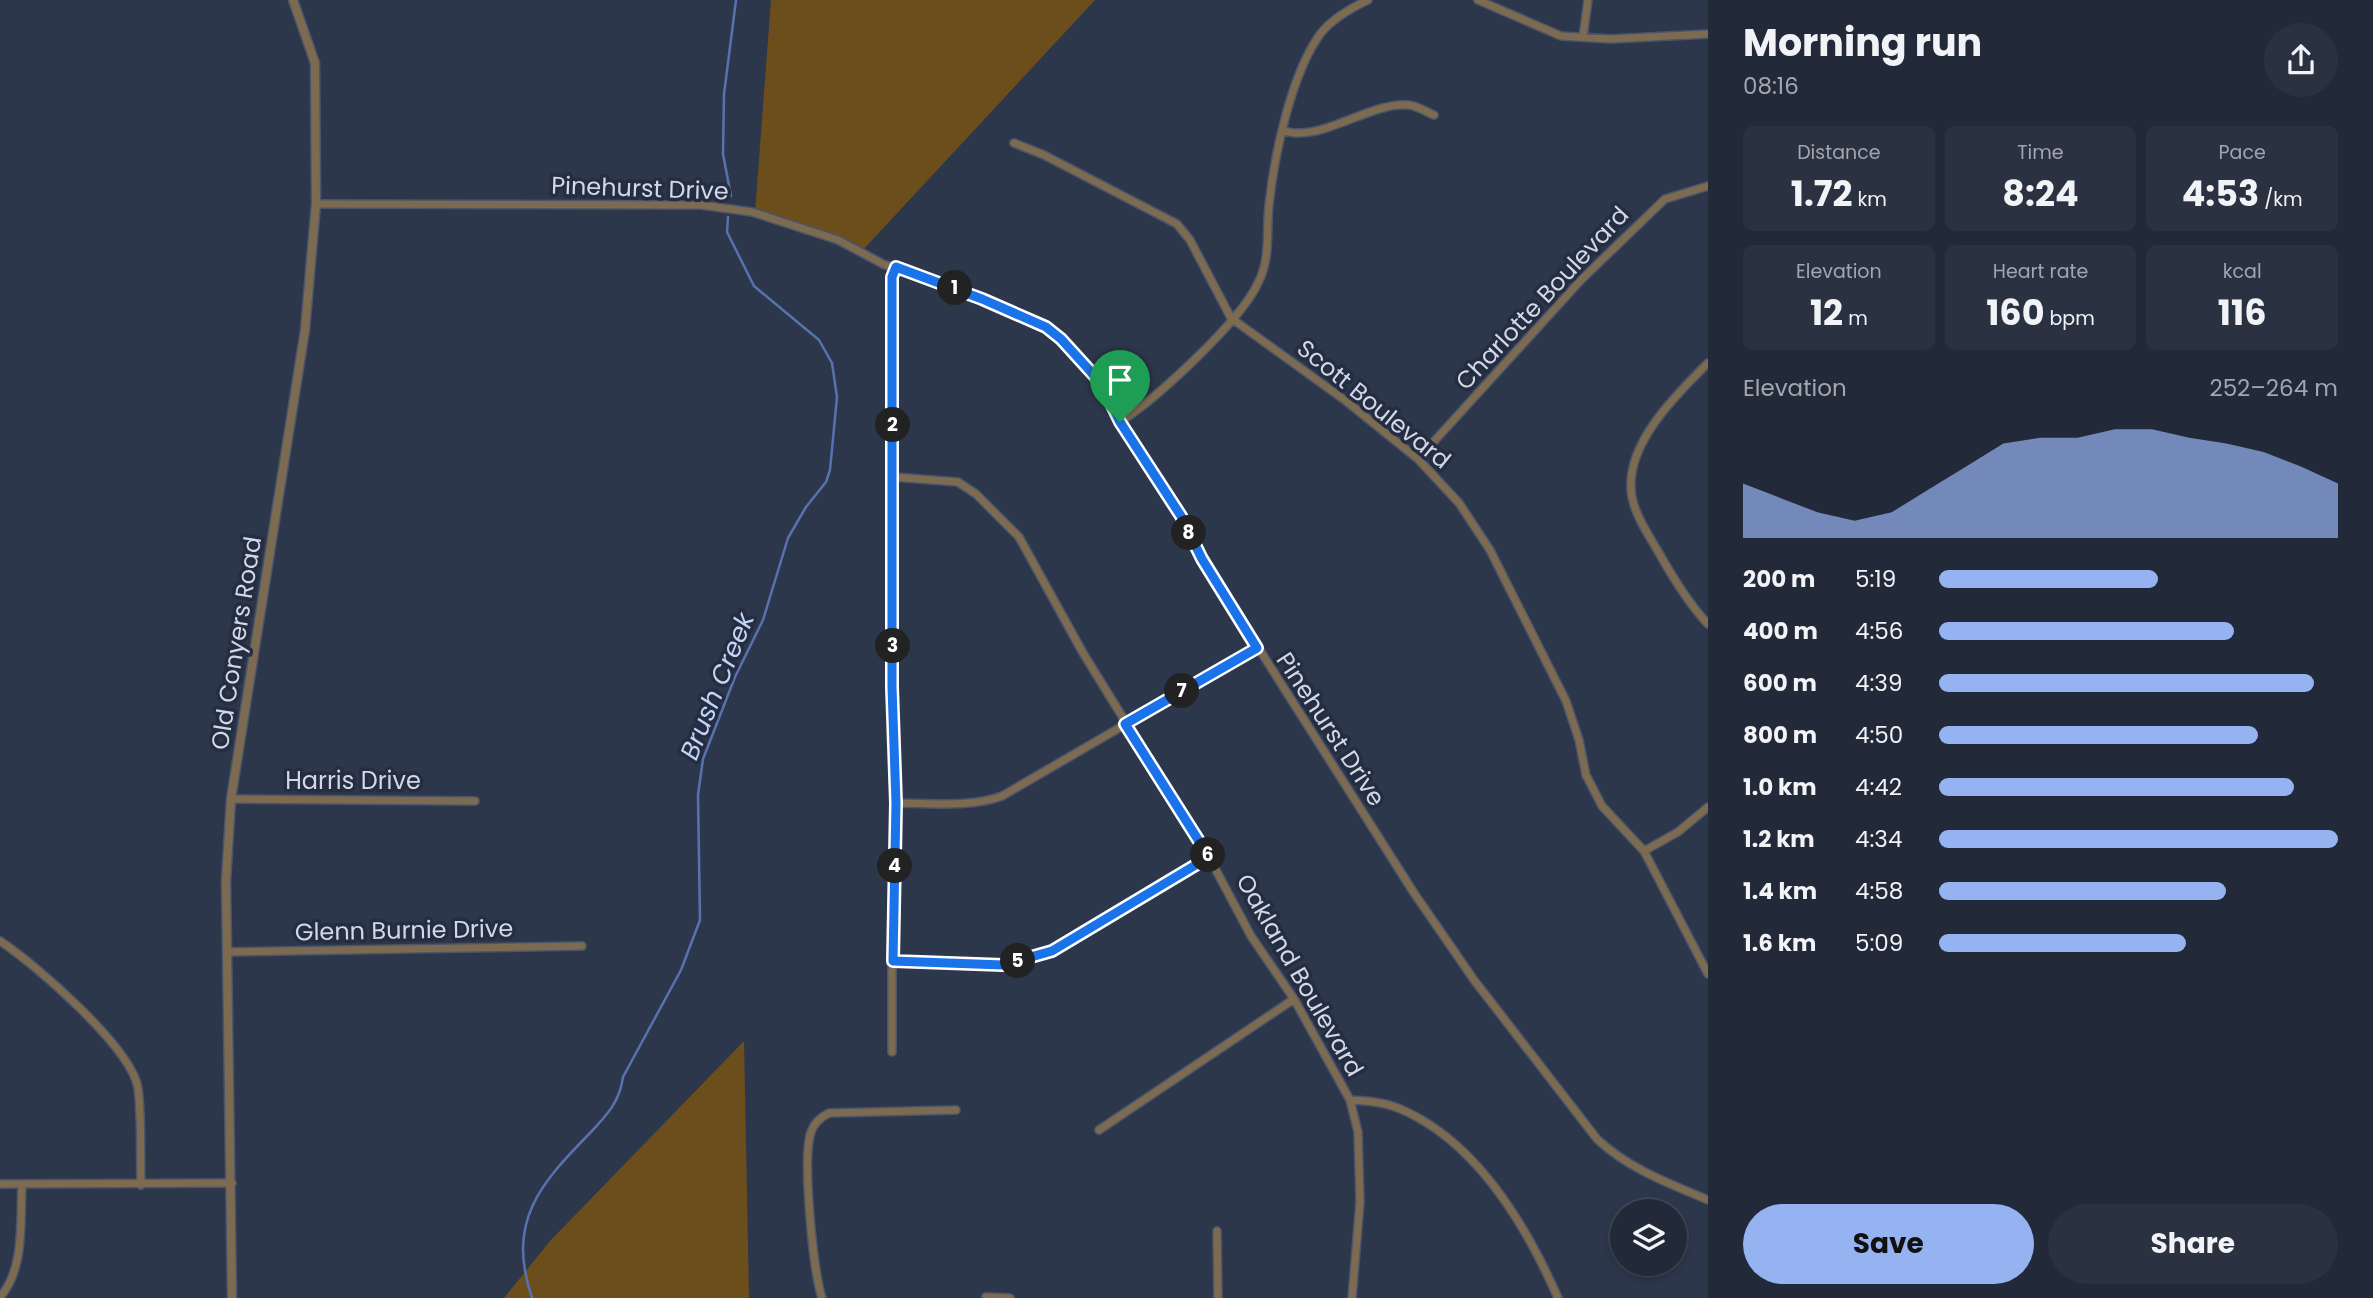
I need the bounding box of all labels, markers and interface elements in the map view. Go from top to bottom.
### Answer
text: Morning run [1743,16,1982,69]
button: share [2264,23,2338,97]
text: 08:16 [1743,70,1799,102]
text: Distance [1797,139,1880,166]
text: Time [2017,139,2064,166]
text: Pace [2219,139,2266,166]
street label: Pinehurst Drive [551,168,729,208]
text: 1.72 [1791,169,1852,218]
text: 8:24 [2002,169,2079,218]
text: 4:53 [2182,169,2259,218]
text: km [1852,186,1887,213]
text: /km [2259,186,2303,213]
street label: Charlotte Boulevard [1448,199,1636,397]
text: Elevation [1796,258,1882,285]
text: Heart rate [1993,258,2088,285]
text: kcal [2223,258,2262,285]
pin: 1 [937,270,972,306]
text: 1 [951,274,958,301]
text: 12 [1810,288,1843,337]
text: 160 [1986,288,2044,337]
text: 116 [2218,288,2266,337]
text: m [1843,305,1868,332]
text: bpm [2044,305,2095,332]
street label: Scott Boulevard [1290,332,1458,476]
pin [1090,350,1150,422]
icon: arrive [1101,361,1139,399]
text: Elevation [1743,372,1847,404]
text: 252–264 m [2209,372,2338,404]
pin: 2 [876,408,910,442]
text: 2 [887,411,898,438]
pin: 8 [1172,516,1206,550]
text: 8 [1182,519,1195,546]
street label: Old Conyers Road [203,534,269,752]
text: 200 m [1743,563,1815,595]
text: 5:19 [1855,563,1896,595]
water label: Brush Creek [671,606,763,765]
text: 400 m [1743,615,1818,647]
text: 4:56 [1855,615,1903,647]
pin: 3 [876,628,910,664]
text: 3 [887,632,898,659]
street label: Pinehurst Drive [1269,646,1393,812]
text: 600 m [1743,667,1817,699]
text: 4:39 [1855,667,1902,699]
pin: 7 [1164,674,1200,708]
text: 7 [1176,677,1187,704]
text: 800 m [1743,719,1817,751]
text: 4:50 [1855,719,1903,751]
street label: Harris Drive [285,764,421,797]
text: 1.0 km [1743,771,1817,803]
text: 4:42 [1855,771,1902,803]
text: 1.2 km [1743,823,1815,855]
text: 4:34 [1855,823,1902,855]
pin: 6 [1190,838,1226,872]
text: 6 [1201,841,1214,868]
pin: 4 [878,848,912,884]
text: 4 [888,852,901,879]
street label: Oakland Boulevard [1229,868,1371,1082]
text: 1.4 km [1743,875,1817,907]
text: 4:58 [1855,875,1903,907]
street label: Glenn Burnie Drive [295,912,513,948]
text: 1.6 km [1743,927,1816,959]
text: 5:09 [1855,927,1903,959]
pin: 5 [1000,944,1036,978]
text: 5 [1011,947,1024,974]
map controls [1610,1199,1687,1276]
button: layers [1610,1199,1687,1276]
button: Save [1743,1204,2034,1284]
button: Share [2048,1204,2338,1284]

